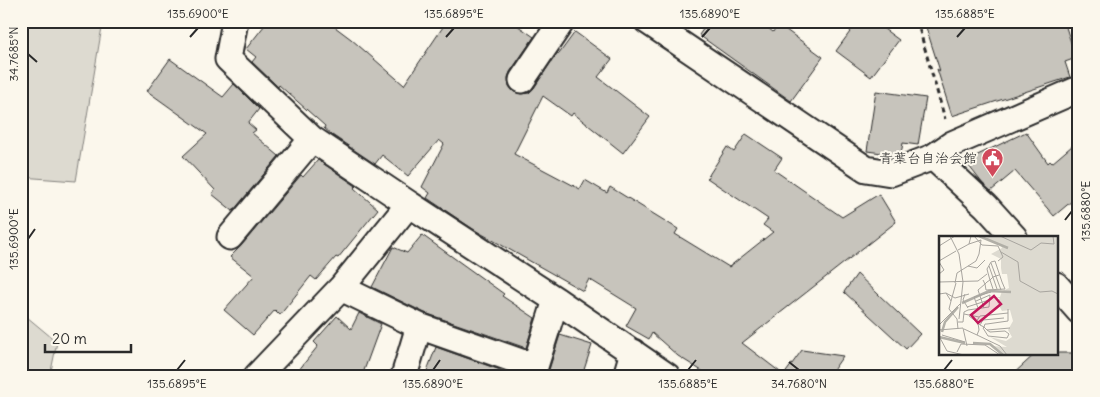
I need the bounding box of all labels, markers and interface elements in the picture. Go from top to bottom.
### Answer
text: 135.6900°E [167,6,229,21]
text: 135.6895°E [424,6,484,21]
text: 135.6890°E [680,6,740,21]
text: 135.6885°E [935,6,995,21]
text: 34.7685°N [6,27,21,82]
public building icon: 青葉台自治会館 [981,146,1005,177]
place label: 青葉台自治会館 [879,149,977,167]
text: 135.6880°E [1078,181,1093,241]
text: 135.6900°E [6,208,21,270]
inset map [939,236,1058,354]
scale bar [45,322,131,354]
text: 20 m [52,329,87,348]
text: 135.6895°E [147,376,207,391]
text: 135.6890°E [403,376,463,391]
text: 135.6885°E [658,376,718,391]
text: 34.7680°N [771,376,827,391]
text: 135.6880°E [914,376,974,391]

